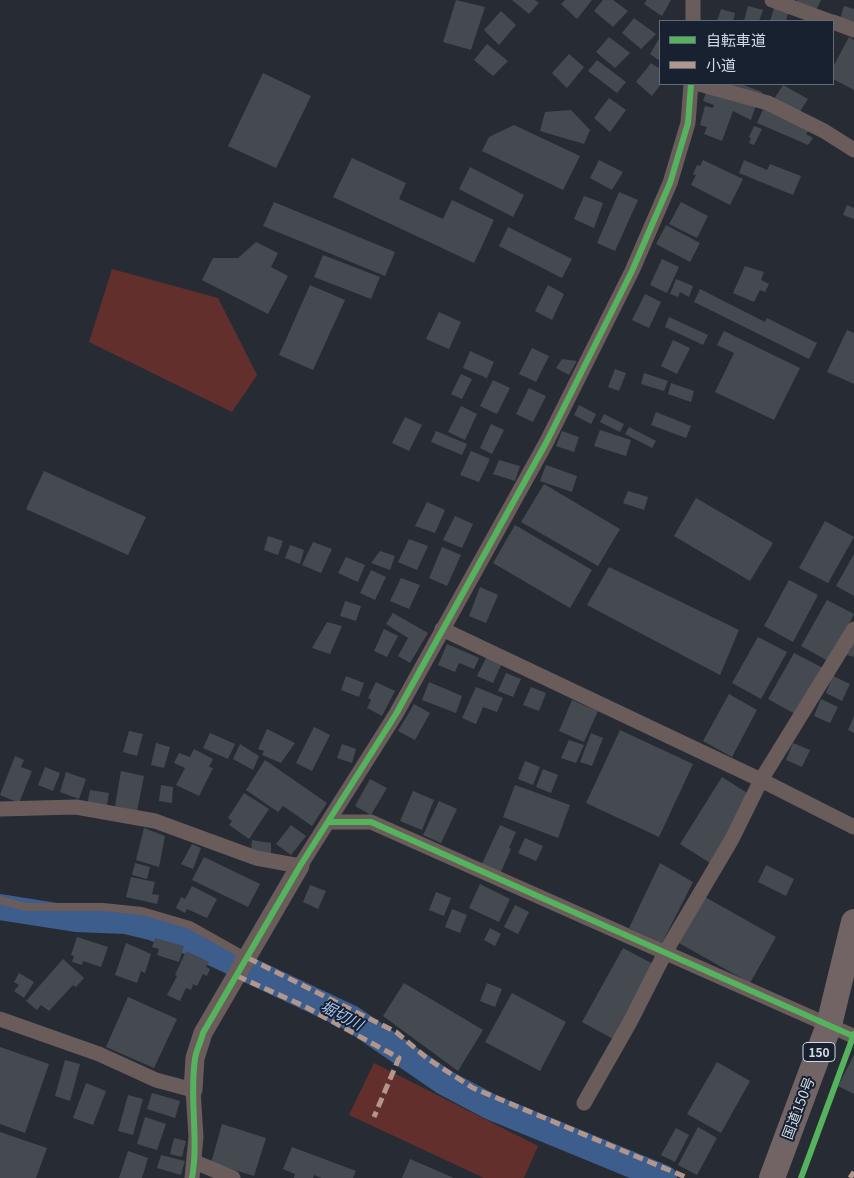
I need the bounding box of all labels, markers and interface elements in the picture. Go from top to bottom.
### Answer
legend [659,20,834,85]
text: 自転車道 [706,29,766,50]
text: 小道 [706,54,736,75]
water label: 堀切川 [318,996,366,1034]
road number: 150 [803,1042,835,1062]
street label: 国道150号 [778,1075,818,1141]

